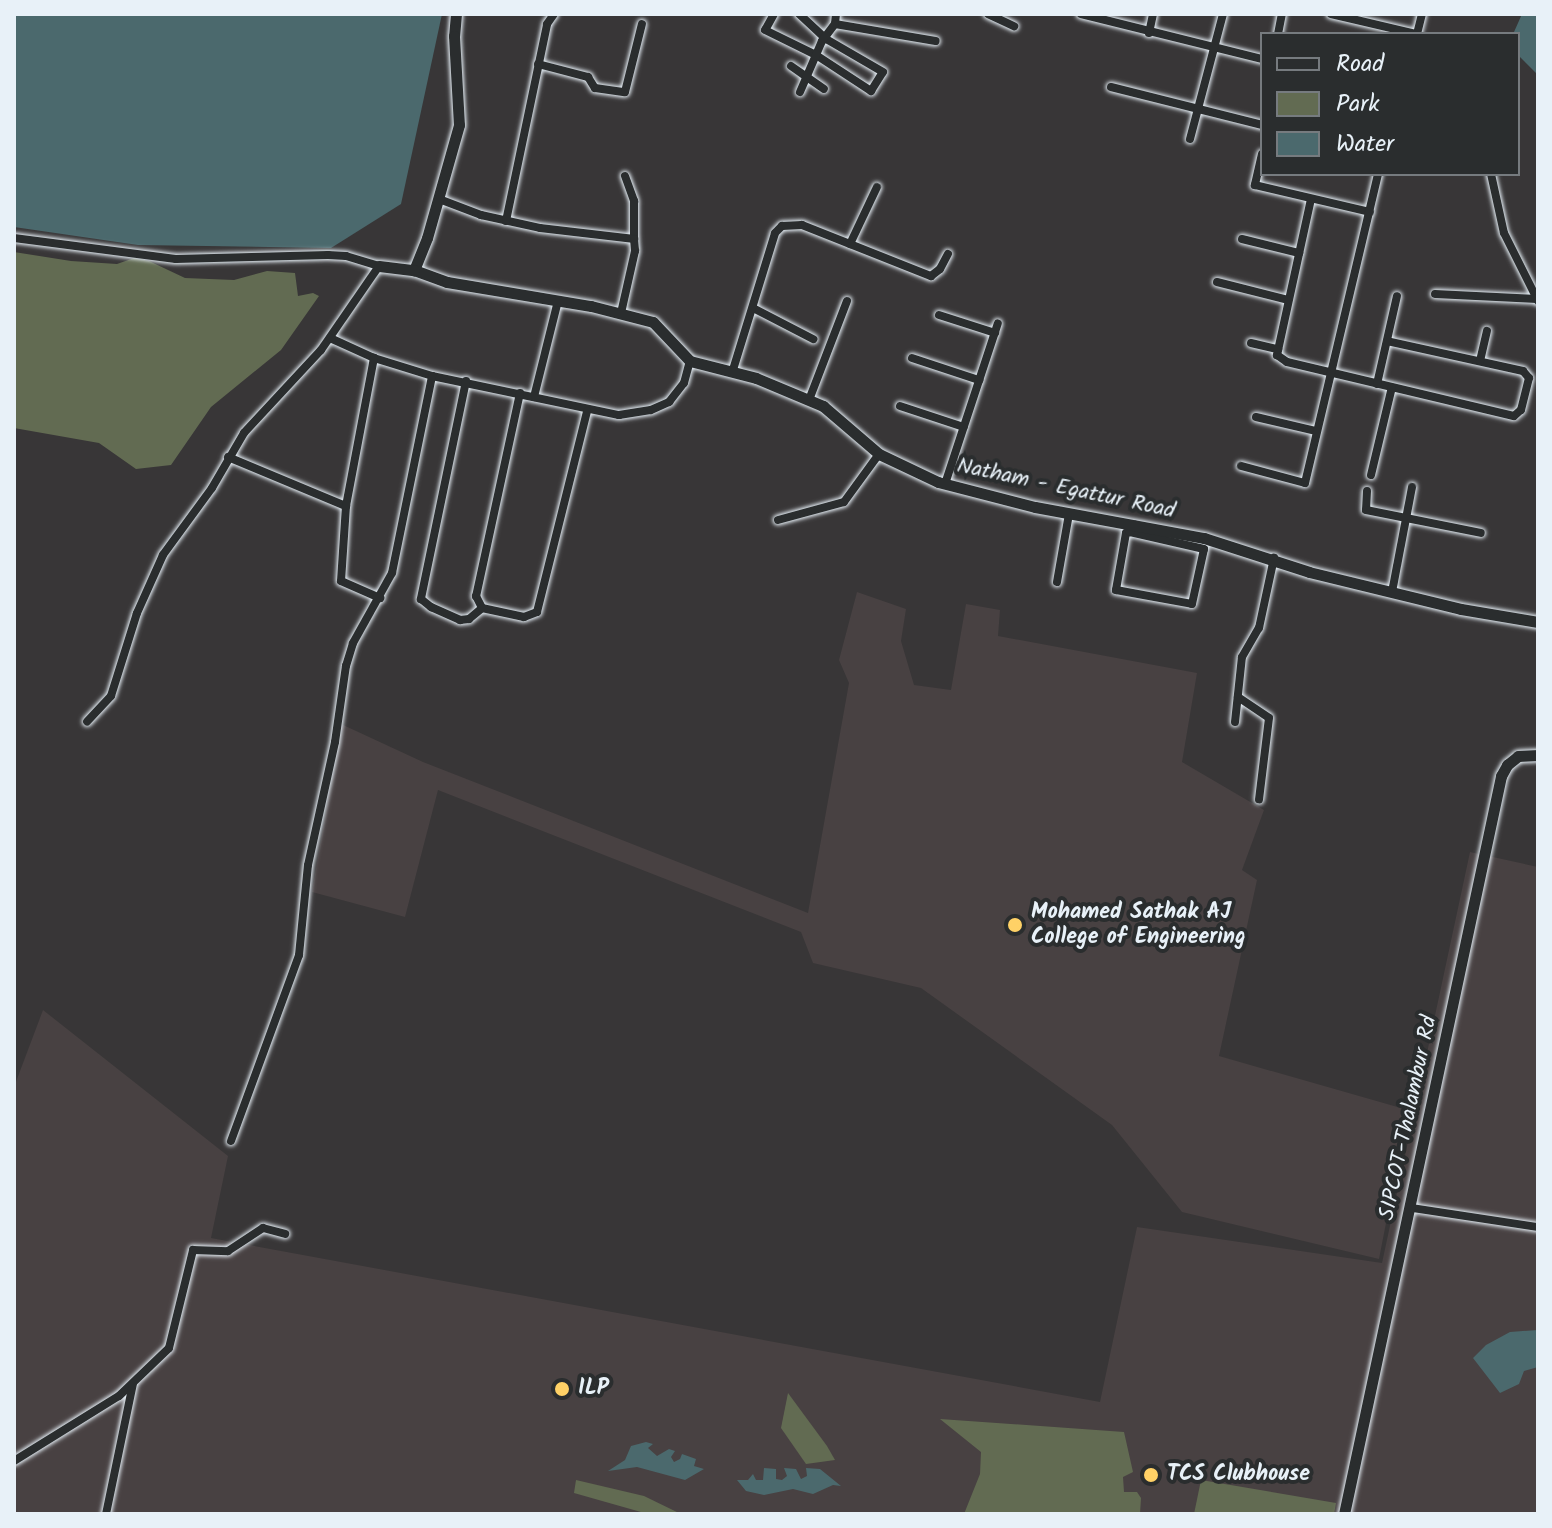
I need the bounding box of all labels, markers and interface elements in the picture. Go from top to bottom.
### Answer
legend [1260,32,1520,176]
text: Road [1336,45,1384,84]
text: Park [1336,85,1380,124]
text: Water [1336,125,1394,164]
street label: Natham - Egattur Road [954,453,1178,525]
place label: Mohamed Sathak AJ College of Engineering [1031,899,1246,950]
marker: Mohamed Sathak AJ College of Engineering [1006,916,1024,934]
street label: SIPCOT-Thalambur Rd [1374,1013,1444,1223]
place label: ILP [578,1376,609,1402]
marker: ILP [553,1380,571,1398]
place label: TCS Clubhouse [1167,1462,1310,1488]
marker: TCS Clubhouse [1142,1466,1160,1484]

